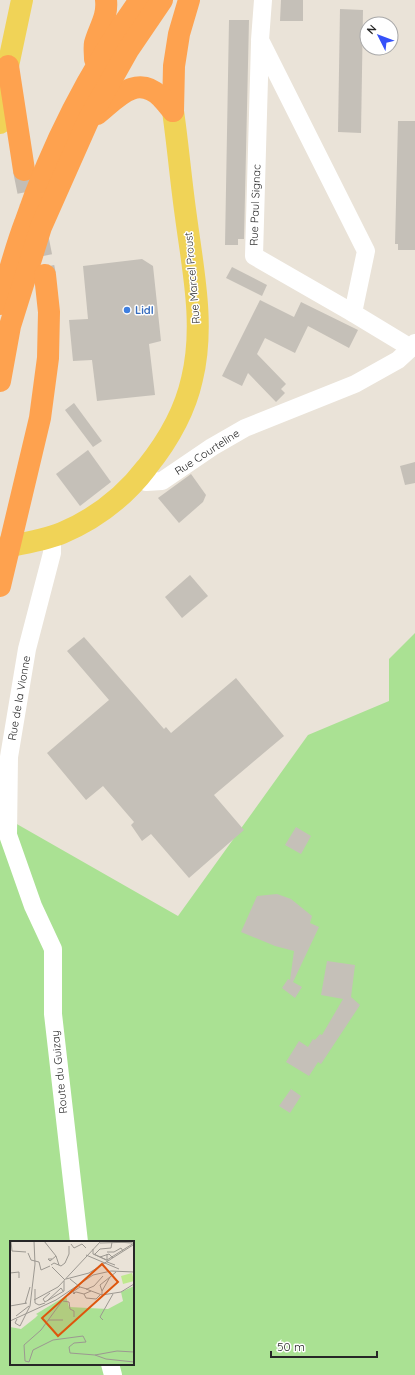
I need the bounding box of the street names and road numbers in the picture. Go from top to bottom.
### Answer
street label: Rue Paul Signac [247,164,263,246]
street label: Rue Marcel Proust [181,231,203,325]
street label: Rue Courteline [172,426,242,478]
street label: Rue de la Vionne [5,654,33,742]
street label: Route du Guizay [48,1030,70,1114]

